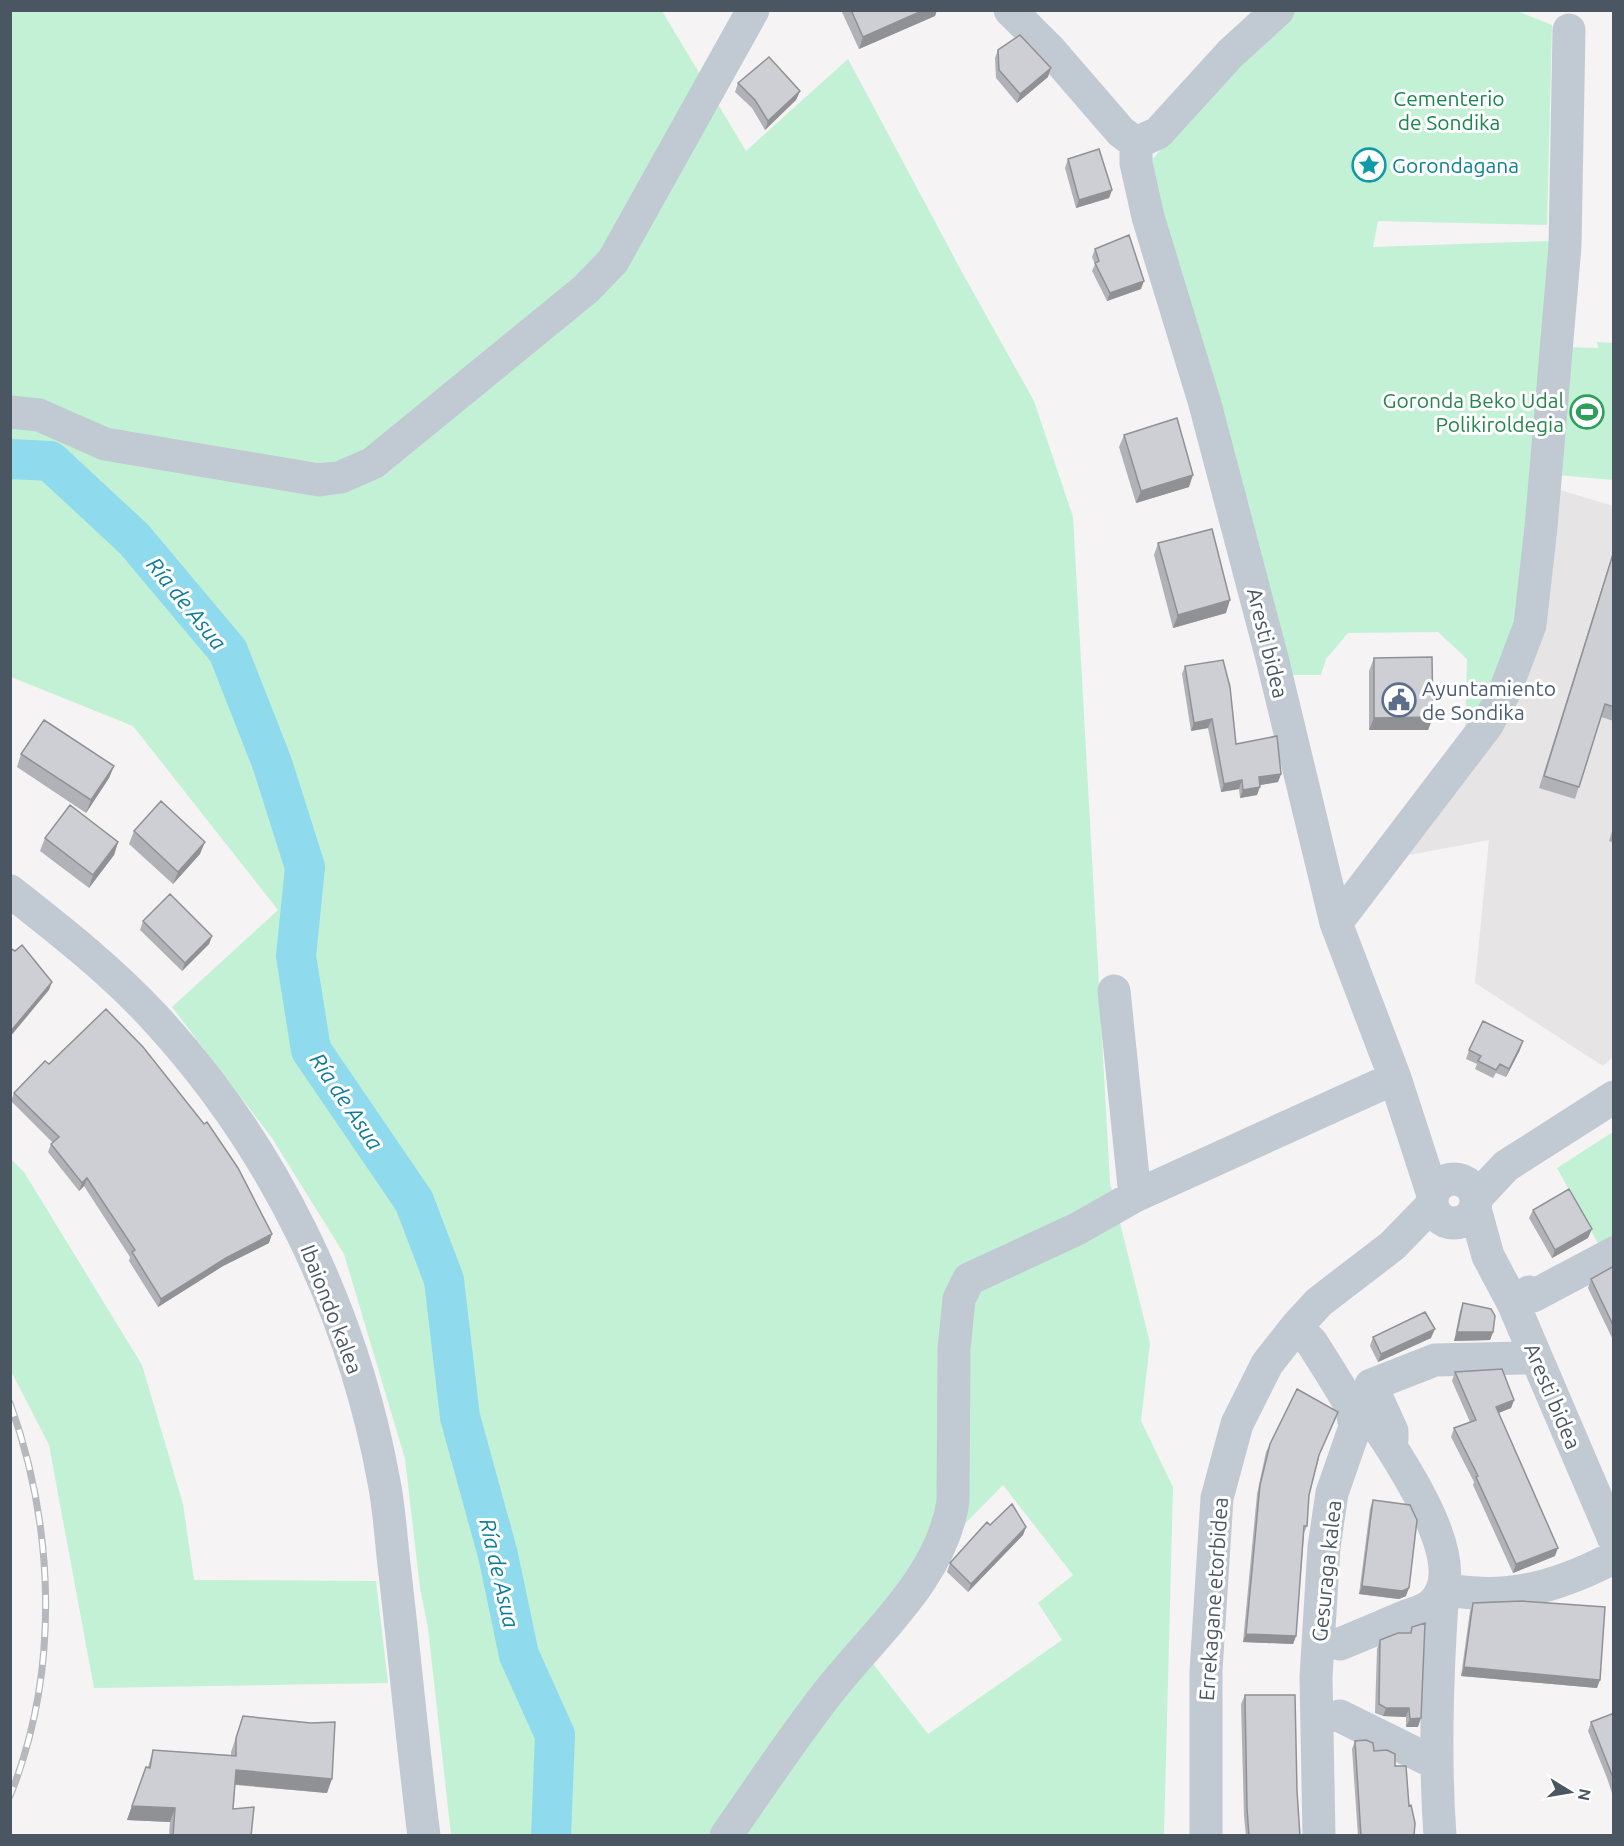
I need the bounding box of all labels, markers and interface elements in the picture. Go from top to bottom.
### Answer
park label: Cementerio de Sondika [1393,86,1505,134]
place icon: Gorondagana [1351,147,1387,183]
place label: Gorondagana [1392,153,1519,177]
place label: Goronda Beko Udal Polikiroldegia [1383,388,1564,436]
sports icon: Goronda Beko Udal Polikiroldegia [1569,394,1605,430]
water label: Ría de Asua [142,552,232,654]
street label: Aresti bidea [1243,586,1293,700]
place label: Ayuntamiento de Sondika [1422,676,1556,724]
public building icon: Ayuntamiento de Sondika [1381,682,1417,718]
water label: Ría de Asua [305,1048,389,1154]
street label: Ibaiondo kalea [296,1241,368,1377]
street label: Aresti bidea [1520,1340,1586,1452]
street label: Errekagane etorbidea [1194,1496,1232,1702]
street label: Gesuraga kalea [1307,1499,1345,1643]
water label: Ría de Asua [475,1516,525,1630]
north arrow [1540,1762,1600,1822]
text: N [1575,1787,1595,1802]

